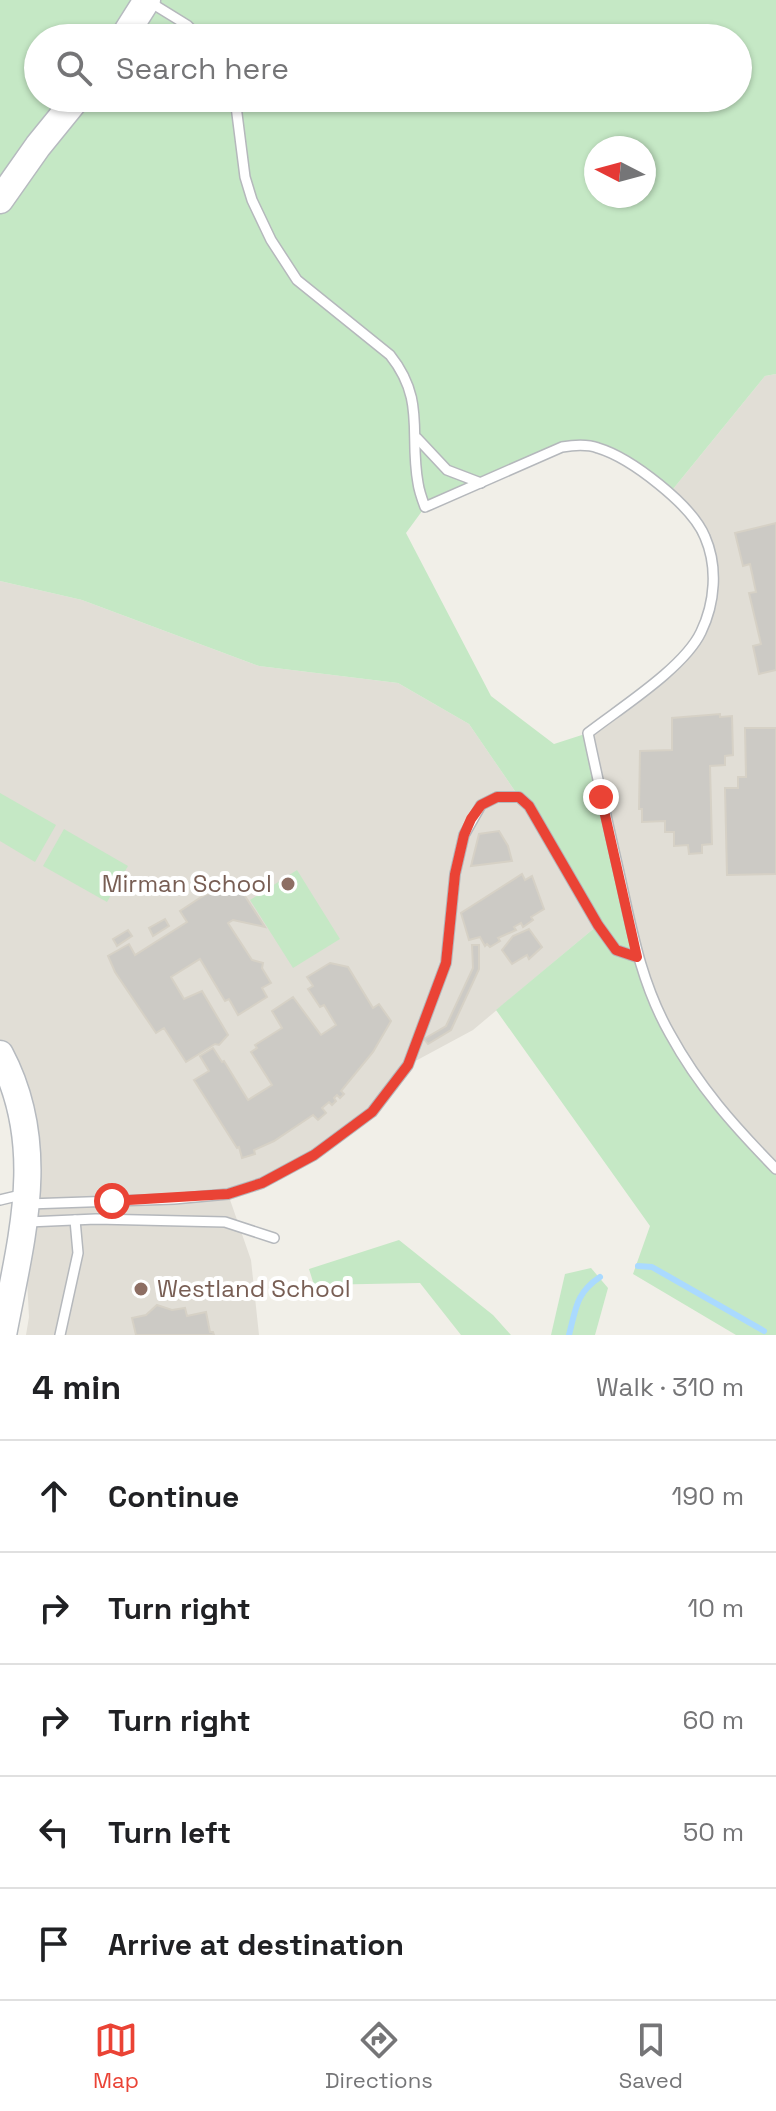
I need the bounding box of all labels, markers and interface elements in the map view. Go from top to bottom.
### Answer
search box [24,24,752,112]
icon: search [52,46,96,90]
text: Search here [116,49,289,88]
north arrow [584,136,656,208]
route end [583,779,619,815]
place label: Mirman School [102,868,272,899]
marker: Mirman School [279,875,297,893]
route start [94,1183,130,1219]
place label: Westland School [157,1273,351,1304]
marker: Westland School [132,1280,150,1298]
text: 4 min [32,1366,121,1409]
text: Walk · 310 m [596,1370,744,1404]
icon: ahead [32,1474,76,1518]
text: Continue [108,1477,239,1516]
text: 190 m [672,1479,744,1513]
icon: right [32,1586,76,1630]
text: Turn right [108,1589,251,1628]
text: 10 m [687,1591,744,1625]
icon: right [32,1698,76,1742]
text: Turn right [108,1701,251,1740]
text: 60 m [682,1703,744,1737]
icon: left [32,1810,76,1854]
text: Turn left [108,1813,231,1852]
text: 50 m [683,1815,744,1849]
icon: arrive [32,1922,76,1966]
text: Arrive at destination [108,1925,404,1964]
tab: Map [93,2018,139,2094]
tab: Directions [325,2018,433,2094]
tab: Saved [619,2018,683,2094]

